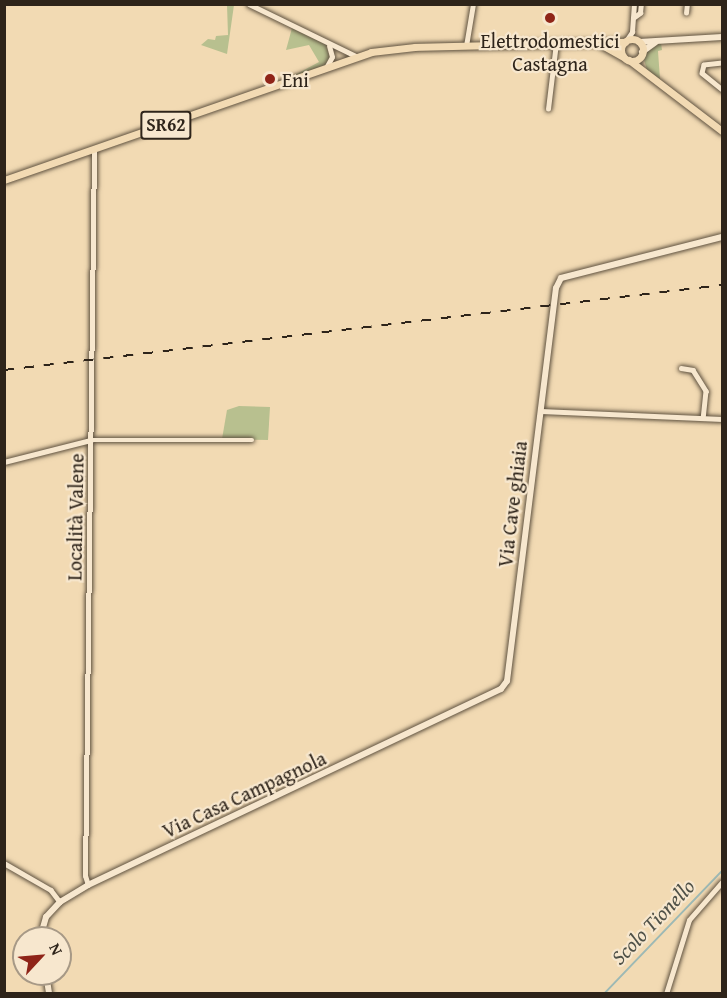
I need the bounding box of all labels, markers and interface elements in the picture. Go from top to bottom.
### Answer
marker: Elettrodomestici Castagna [543,11,557,25]
place label: Elettrodomestici Castagna [480,28,620,75]
place label: Eni [282,67,309,91]
marker: Eni [263,72,277,86]
road number: SR62 [139,110,193,140]
street label: Via Cave ghiaia [492,439,532,569]
street label: Località Valene [62,453,88,581]
street label: Via Casa Campagnola [158,746,330,842]
water label: Scolo Tionello [606,874,700,970]
north arrow [12,926,72,986]
text: N [43,939,70,959]

